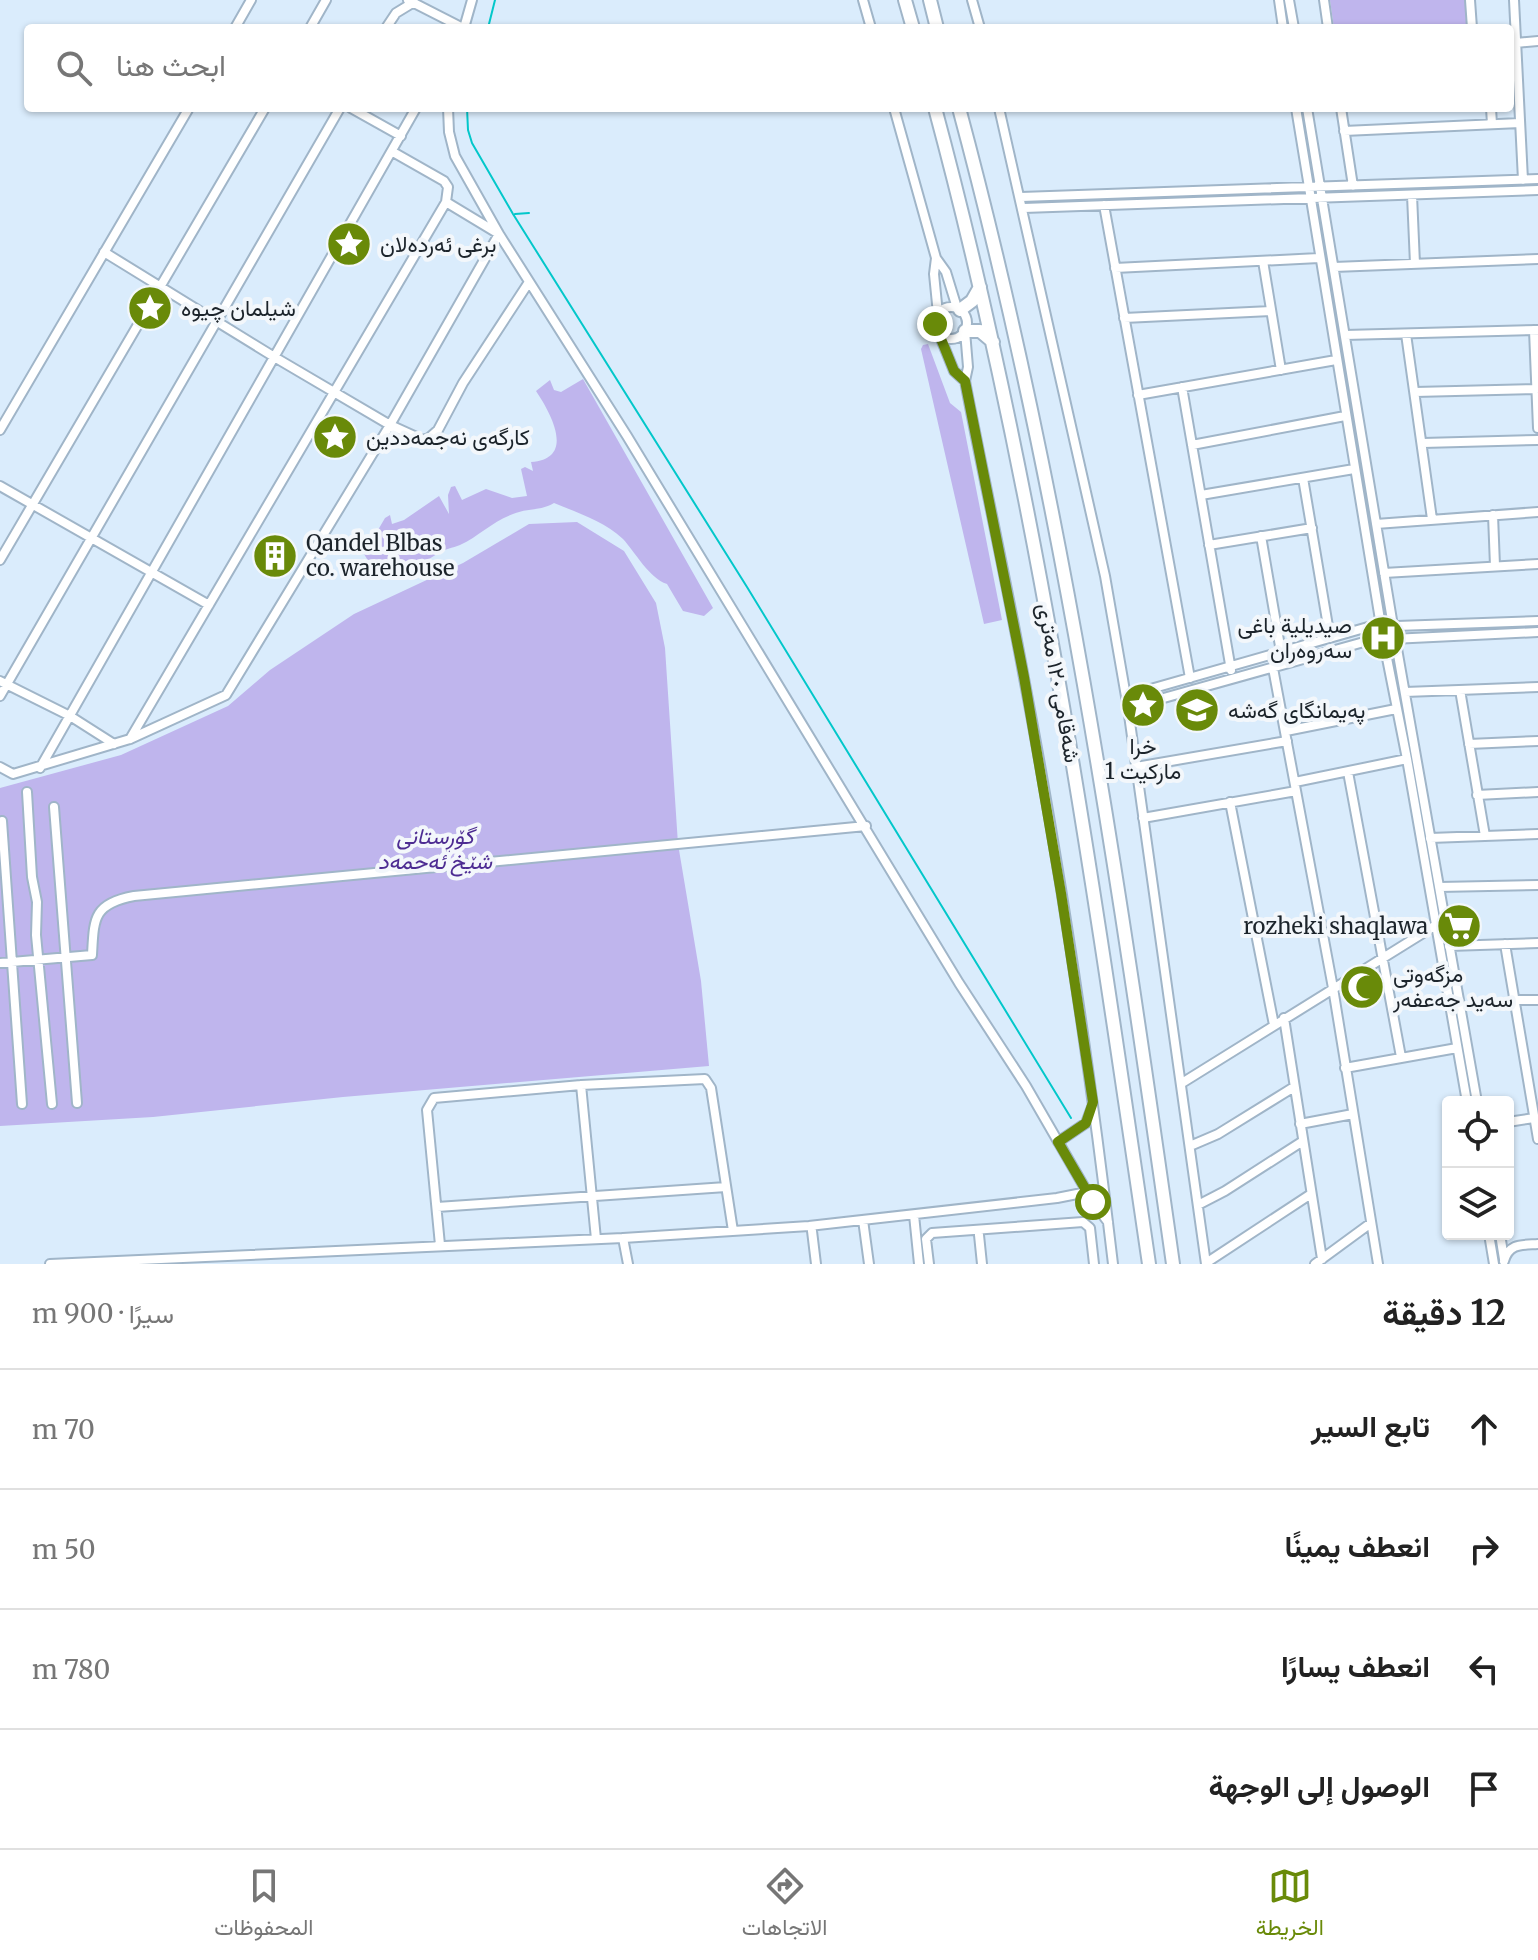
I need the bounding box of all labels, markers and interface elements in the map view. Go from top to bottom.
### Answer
search box [24,24,1514,112]
icon: search [52,46,96,90]
text: ابحث هنا [116,46,226,84]
place icon: برغی ئەردەلان [325,220,373,268]
place label: برغی ئەردەلان [380,230,496,258]
place icon: شيلمان چیوه [126,284,174,332]
place label: شيلمان چیوه [181,294,296,323]
route end [917,306,953,342]
place icon: کارگەی نەجمەددین [311,413,359,461]
place label: کارگەی نەجمەددین [366,423,530,451]
place label: Qandel Blbas co. warehouse [306,529,455,582]
building icon: Qandel Blbas co. warehouse [251,532,299,580]
street label: شەقامی ١٢٠ مەتری [1031,601,1087,765]
place label: صيديلیة باغی سەروەران [1237,611,1352,664]
hospital icon: صيديلیة باغی سەروەران [1359,614,1407,662]
place icon: خرا ماركيت 1 [1119,681,1167,729]
school or university icon: پەیمانگای گەشە [1173,686,1221,734]
place label: پەیمانگای گەشە [1228,696,1365,725]
place label: خرا ماركيت 1 [1105,732,1181,785]
park label: گۆڕستانی شێخ ئەحمەد [378,822,493,877]
supermarket icon: rozheki shaqlawa [1435,902,1483,950]
place label: rozheki shaqlawa [1243,912,1428,940]
place label: مزگەوتی سەید جەعفەر [1392,960,1513,1013]
mosque icon: مزگەوتی سەید جەعفەر [1338,963,1386,1011]
map controls [1442,1096,1514,1240]
button: locate [1442,1096,1514,1168]
button: layers [1442,1168,1514,1240]
route start [1075,1184,1111,1220]
text: 12 دقيقة [1382,1292,1506,1334]
text: سيرًا · 900 m [32,1297,174,1330]
text: تابع السير [1311,1407,1430,1445]
icon: ahead [1462,1407,1506,1451]
text: 70 m [32,1413,95,1446]
text: انعطف يمينًا [1285,1527,1430,1565]
icon: right [1462,1527,1506,1571]
text: 50 m [32,1533,96,1566]
text: انعطف يسارًا [1281,1647,1430,1685]
icon: left [1462,1647,1506,1691]
text: 780 m [32,1653,110,1686]
text: الوصول إلى الوجهة [1208,1767,1430,1805]
icon: arrive [1462,1767,1506,1811]
tab: المحفوظات [214,1864,313,1947]
tab: الاتجاهات [742,1864,827,1947]
tab: الخريطة [1256,1864,1324,1947]

